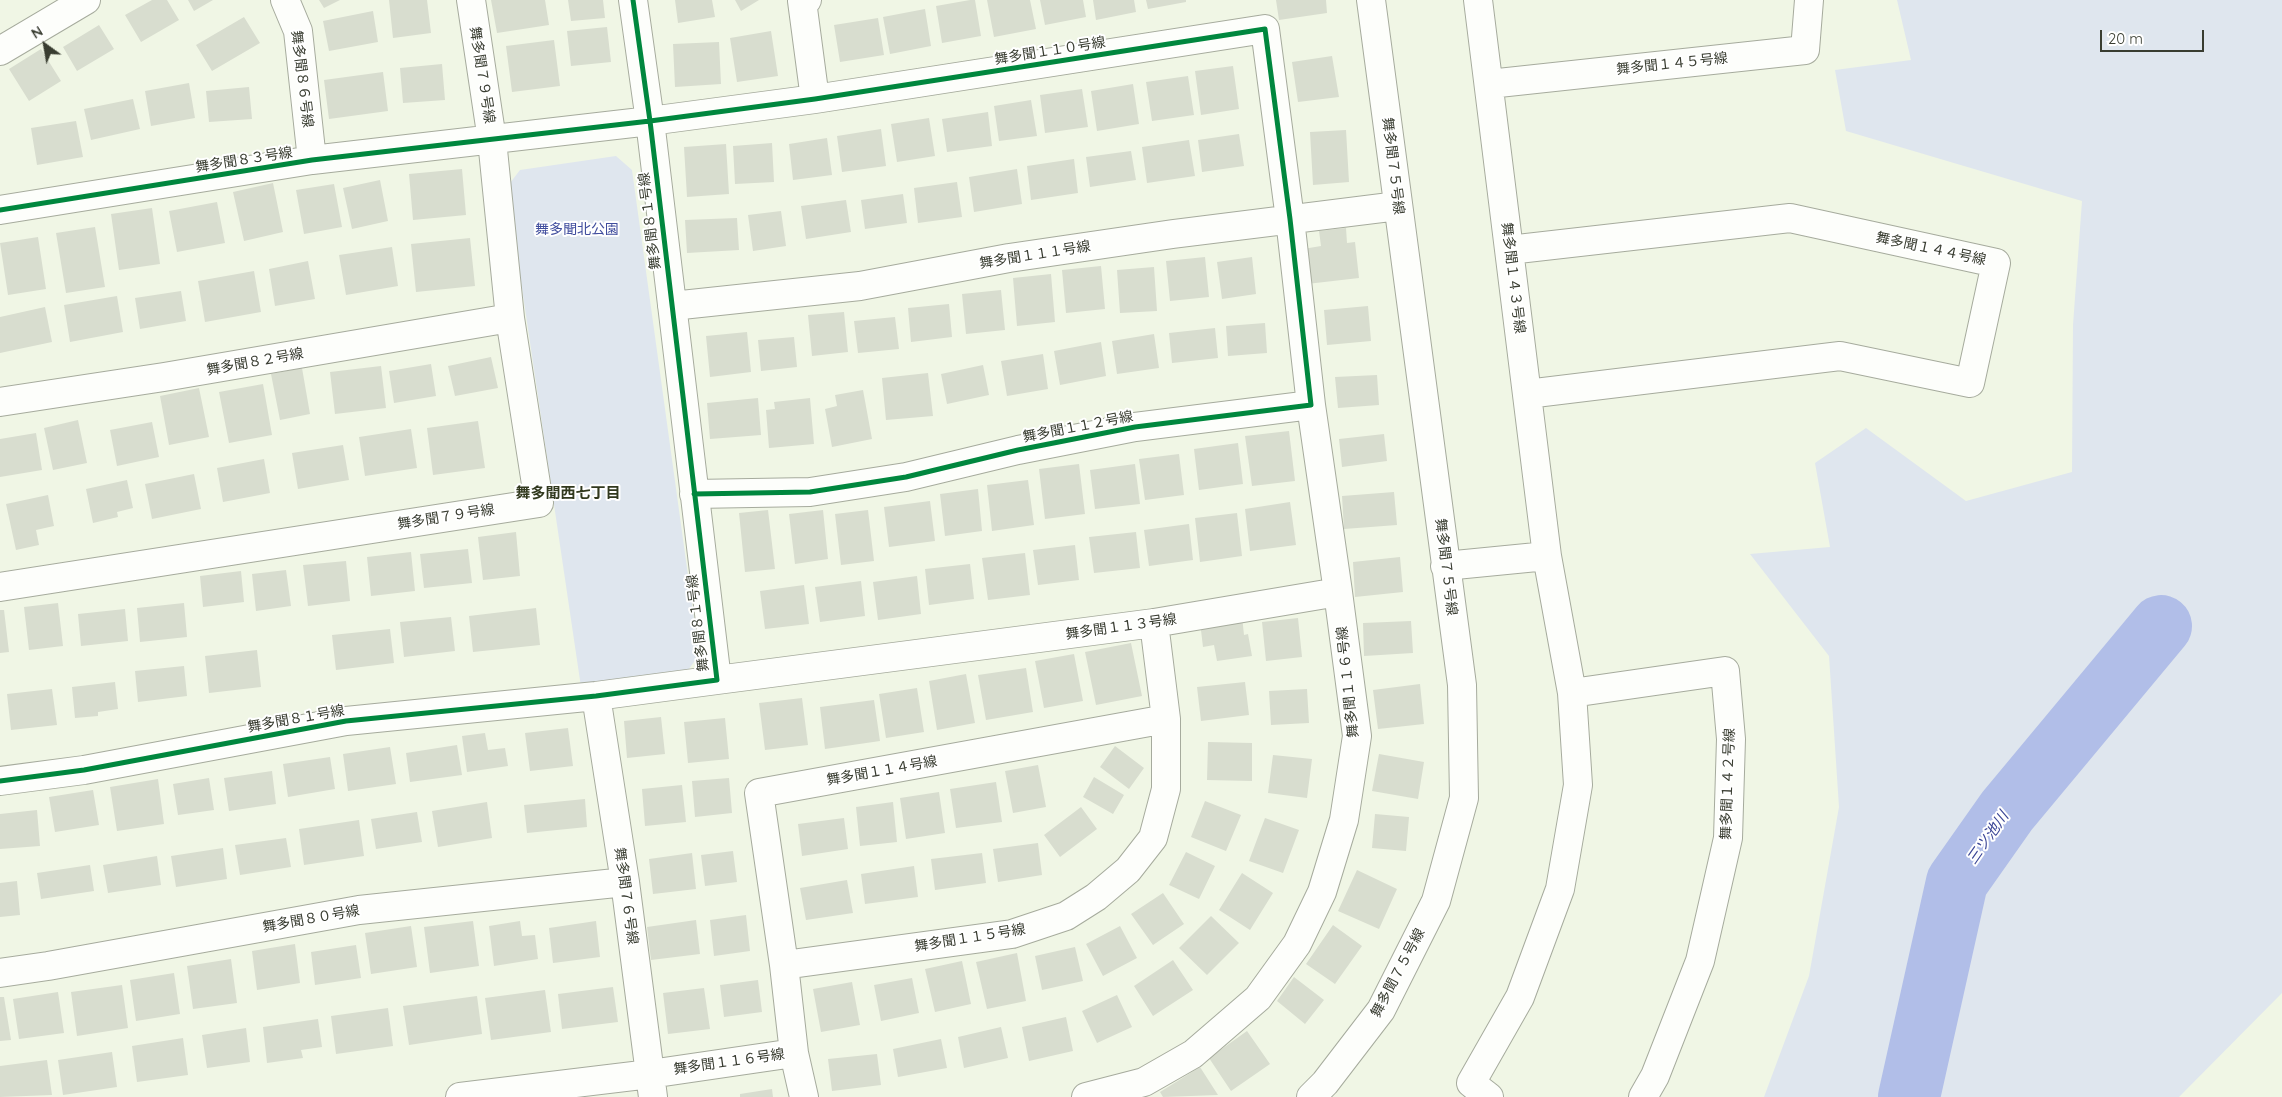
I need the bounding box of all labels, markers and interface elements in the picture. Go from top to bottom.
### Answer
north arrow [20,20,70,70]
scale bar [2102,20,2206,52]
text: N [28,22,46,43]
street label: 舞多聞７９号線 [466,25,498,125]
street label: 舞多聞８６号線 [288,29,316,129]
text: 20 m [2108,29,2143,48]
street label: 舞多聞１１０号線 [993,34,1107,68]
street label: 舞多聞１４５号線 [1615,50,1729,78]
street label: 舞多聞７５号線 [1379,116,1407,216]
street label: 舞多聞８３号線 [194,144,294,176]
street label: 舞多聞８１号線 [636,171,664,271]
street label: 舞多聞１４３号線 [1498,221,1528,335]
park label: 舞多聞北公園 [535,222,619,238]
street label: 舞多聞１４４号線 [1874,229,1988,269]
street label: 舞多聞１１１号線 [978,238,1092,272]
street label: 舞多聞８２号線 [205,345,305,379]
street label: 舞多聞１１２号線 [1021,408,1135,446]
district label: 舞多聞西七丁目 [516,484,620,502]
street label: 舞多聞７９号線 [396,501,496,533]
street label: 舞多聞７５号線 [1432,517,1460,617]
street label: 舞多聞８１号線 [684,573,712,673]
street label: 舞多聞１１３号線 [1064,611,1178,643]
street label: 舞多聞１１６号線 [1334,625,1362,739]
street label: 舞多聞８１号線 [246,702,346,736]
street label: 舞多聞１４２号線 [1718,728,1738,840]
street label: 舞多聞１１４号線 [825,753,939,789]
water label: 三ツ池川 [1963,808,2013,868]
street label: 舞多聞７６号線 [611,846,641,946]
street label: 舞多聞８０号線 [261,902,361,936]
street label: 舞多聞１１５号線 [913,921,1027,955]
street label: 舞多聞７５号線 [1368,926,1428,1020]
street label: 舞多聞１１６号線 [672,1046,786,1078]

